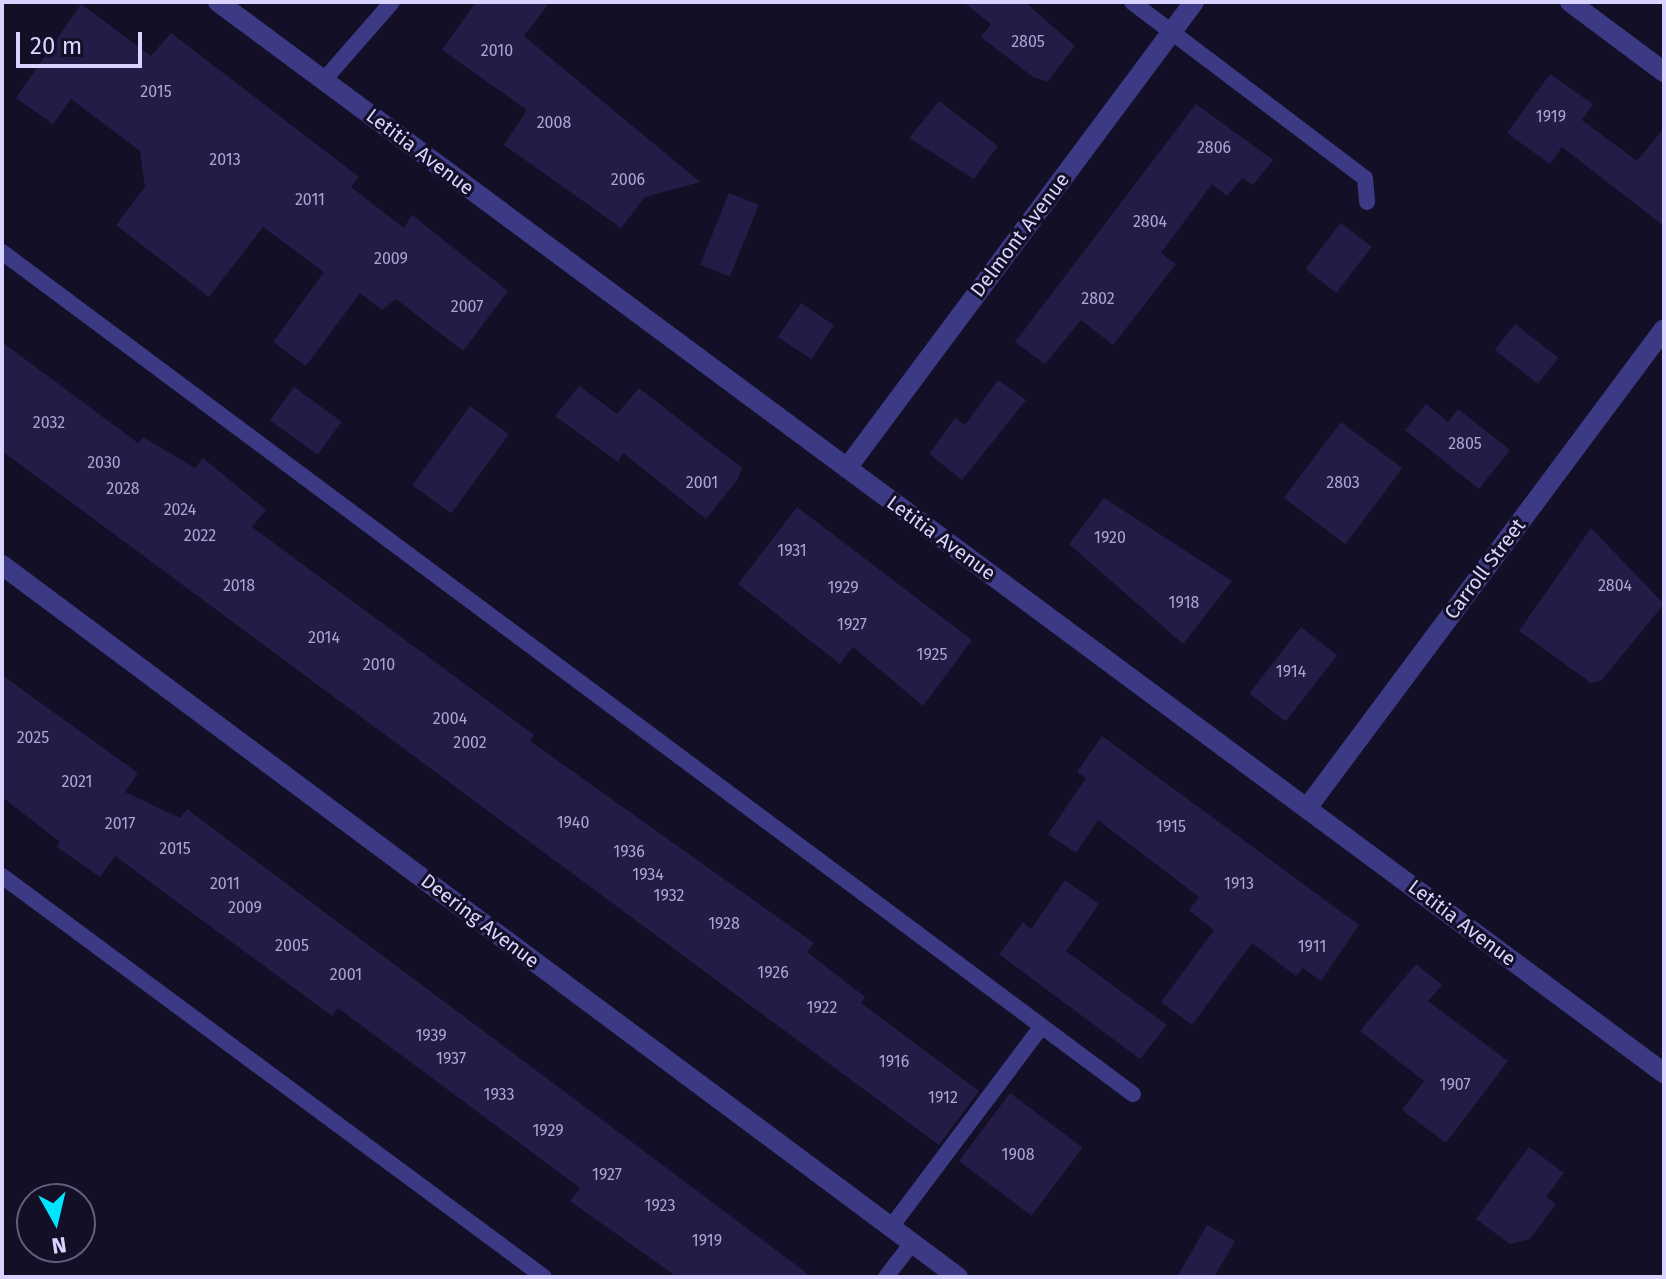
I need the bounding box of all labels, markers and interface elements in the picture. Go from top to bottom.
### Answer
scale bar [20,16,146,66]
text: 20 m [30,32,82,60]
house number: 2805 [1011,32,1045,52]
house number: 2010 [481,41,513,61]
house number: 2015 [140,82,172,102]
street label: Letitia Avenue [361,104,479,200]
house number: 1919 [1536,107,1566,127]
house number: 2008 [537,113,571,133]
house number: 2806 [1197,138,1231,158]
house number: 2013 [209,150,241,170]
street label: Delmont Avenue [966,168,1074,302]
house number: 2006 [611,170,645,190]
house number: 2011 [295,190,325,210]
house number: 2804 [1133,212,1167,232]
house number: 2009 [374,249,408,269]
house number: 2802 [1081,289,1115,309]
house number: 2007 [451,297,483,317]
house number: 2032 [33,413,65,433]
house number: 2805 [1448,434,1482,454]
house number: 2030 [87,453,121,473]
house number: 2001 [686,473,718,493]
house number: 2803 [1326,473,1360,493]
house number: 2028 [106,479,140,499]
street label: Letitia Avenue [882,490,1000,586]
house number: 2024 [164,500,196,520]
street label: Carroll Street [1439,514,1531,624]
house number: 2022 [184,526,216,546]
house number: 1920 [1094,528,1126,548]
house number: 1931 [777,541,807,561]
house number: 2018 [223,576,255,596]
house number: 2804 [1598,576,1632,596]
house number: 1929 [827,578,859,598]
house number: 1918 [1169,593,1199,613]
house number: 1927 [837,615,867,635]
house number: 2014 [308,628,340,648]
house number: 1925 [917,645,947,665]
house number: 2010 [363,655,395,675]
house number: 1914 [1276,662,1306,682]
house number: 2004 [433,709,467,729]
house number: 2025 [17,728,49,748]
house number: 2002 [453,733,487,753]
house number: 2021 [61,772,93,792]
house number: 1940 [557,813,589,833]
house number: 2017 [105,814,135,834]
house number: 1915 [1156,817,1186,837]
house number: 2015 [159,839,191,859]
house number: 1936 [613,842,645,862]
house number: 1934 [632,865,664,885]
street label: Deering Avenue [416,869,544,973]
house number: 2011 [210,874,240,894]
house number: 1913 [1224,874,1254,894]
street label: Letitia Avenue [1403,875,1521,971]
house number: 1932 [654,886,684,906]
house number: 2009 [228,898,262,918]
house number: 1928 [708,914,740,934]
house number: 2005 [275,936,309,956]
house number: 1911 [1298,937,1326,957]
house number: 1926 [757,963,789,983]
house number: 2001 [330,965,362,985]
house number: 1922 [807,998,837,1018]
house number: 1939 [415,1026,447,1046]
house number: 1937 [436,1049,466,1069]
house number: 1916 [879,1052,909,1072]
house number: 1907 [1439,1075,1471,1095]
house number: 1933 [484,1085,514,1105]
house number: 1912 [928,1088,958,1108]
house number: 1929 [532,1121,564,1141]
house number: 1908 [1001,1145,1035,1165]
house number: 1927 [592,1165,622,1185]
north arrow [16,1183,96,1263]
house number: 1923 [645,1196,675,1216]
text: N [50,1231,68,1260]
house number: 1919 [692,1231,722,1251]

